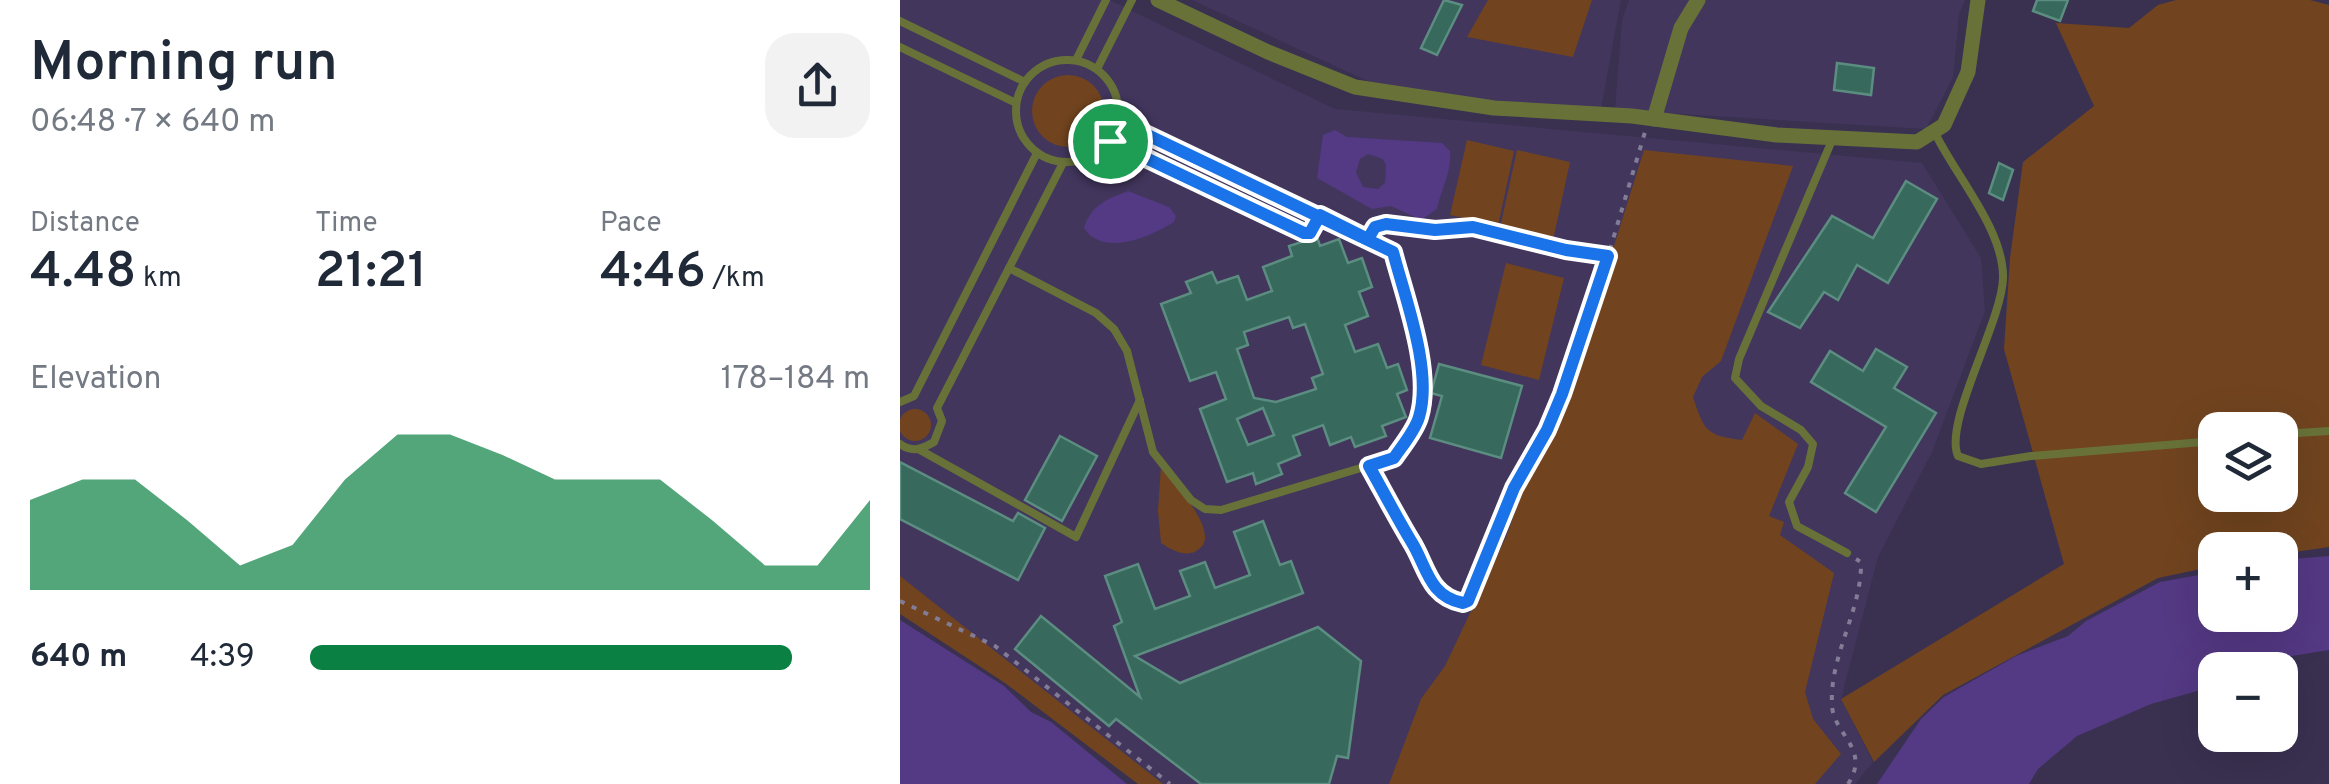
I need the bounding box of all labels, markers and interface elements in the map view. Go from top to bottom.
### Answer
text: Morning run [30,30,338,100]
button: share [765,33,870,138]
pin [1068,99,1153,184]
text: 06:48 · 7 × 640 m [30,103,275,143]
icon: arrive [1083,114,1138,169]
text: Distance [30,206,140,242]
text: Time [315,206,378,242]
text: Pace [600,206,662,242]
text: 4.48 [30,242,136,305]
text: 21:21 [315,242,427,305]
text: 4:46 [600,242,706,305]
text: km [136,261,182,297]
text: /km [706,261,765,297]
text: Elevation [30,360,162,400]
text: 178–184 m [721,360,870,400]
map controls [2198,412,2298,752]
button: layers [2198,412,2298,512]
button: + [2198,532,2298,632]
text: 640 m [30,638,127,678]
text: 4:39 [190,638,255,678]
button: − [2198,652,2298,752]

